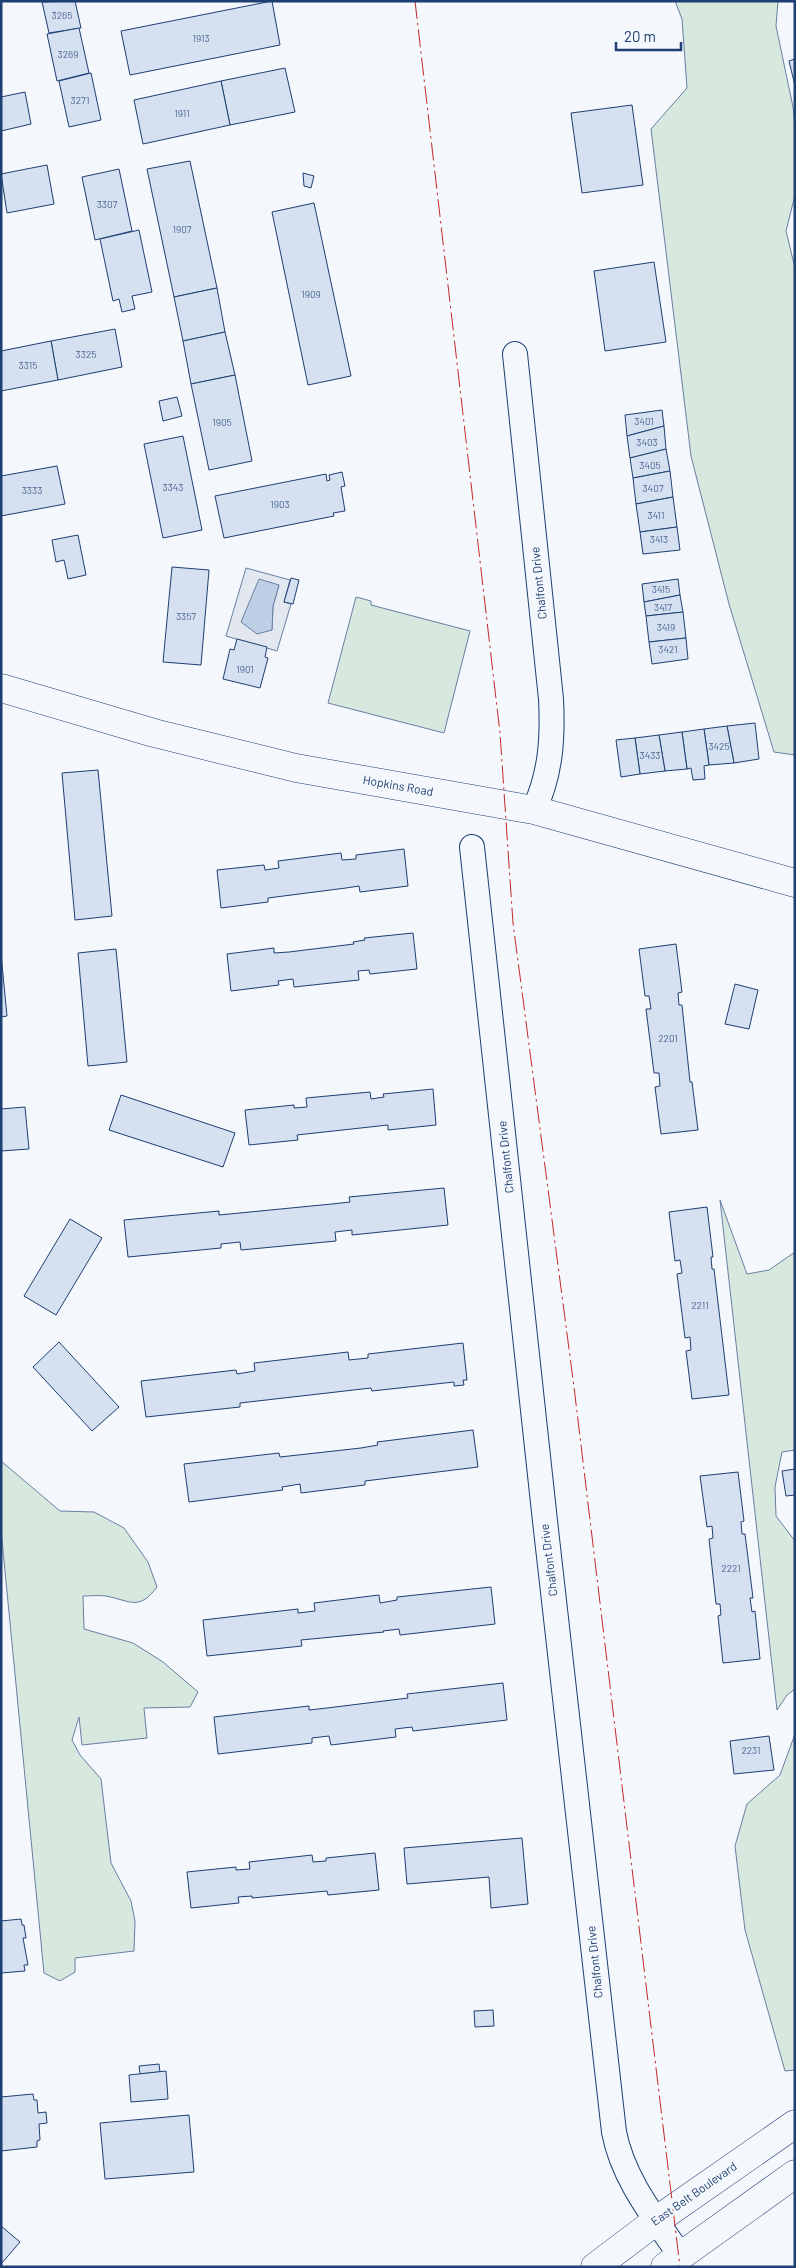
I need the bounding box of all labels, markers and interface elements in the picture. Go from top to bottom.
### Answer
house number: 3265 [52,9,72,21]
scale bar [616,20,681,52]
text: 20 m [624,27,656,45]
house number: 1913 [192,32,210,44]
house number: 3269 [58,48,78,60]
house number: 3271 [71,94,89,106]
house number: 1911 [174,107,190,119]
house number: 3307 [97,198,118,210]
house number: 1907 [172,223,192,235]
house number: 1909 [301,288,321,300]
house number: 3325 [76,348,96,360]
house number: 3315 [19,359,37,371]
house number: 3401 [634,415,654,427]
house number: 1905 [212,416,232,428]
house number: 3403 [636,436,658,448]
house number: 3405 [639,459,661,471]
house number: 3343 [163,481,183,493]
house number: 3407 [642,482,664,494]
house number: 3333 [22,484,42,496]
house number: 1903 [270,498,290,510]
house number: 3411 [648,509,664,521]
house number: 3413 [650,533,668,545]
street label: Chalfont Drive [527,546,549,620]
house number: 3415 [652,583,670,595]
house number: 3417 [654,601,672,613]
house number: 3357 [176,610,196,622]
house number: 3419 [657,621,675,633]
house number: 3421 [658,643,678,655]
house number: 1901 [236,663,254,675]
house number: 3425 [708,740,730,752]
house number: 3433 [640,749,660,761]
street label: Hopkins Road [362,772,434,798]
house number: 2201 [658,1032,678,1044]
street label: Chalfont Drive [494,1120,516,1194]
house number: 2211 [691,1299,709,1311]
street label: Chalfont Drive [537,1523,559,1597]
house number: 2221 [721,1562,741,1574]
house number: 2231 [741,1744,761,1756]
street label: Chalfont Drive [583,1925,605,1999]
street label: East Belt Boulevard [648,2158,739,2228]

